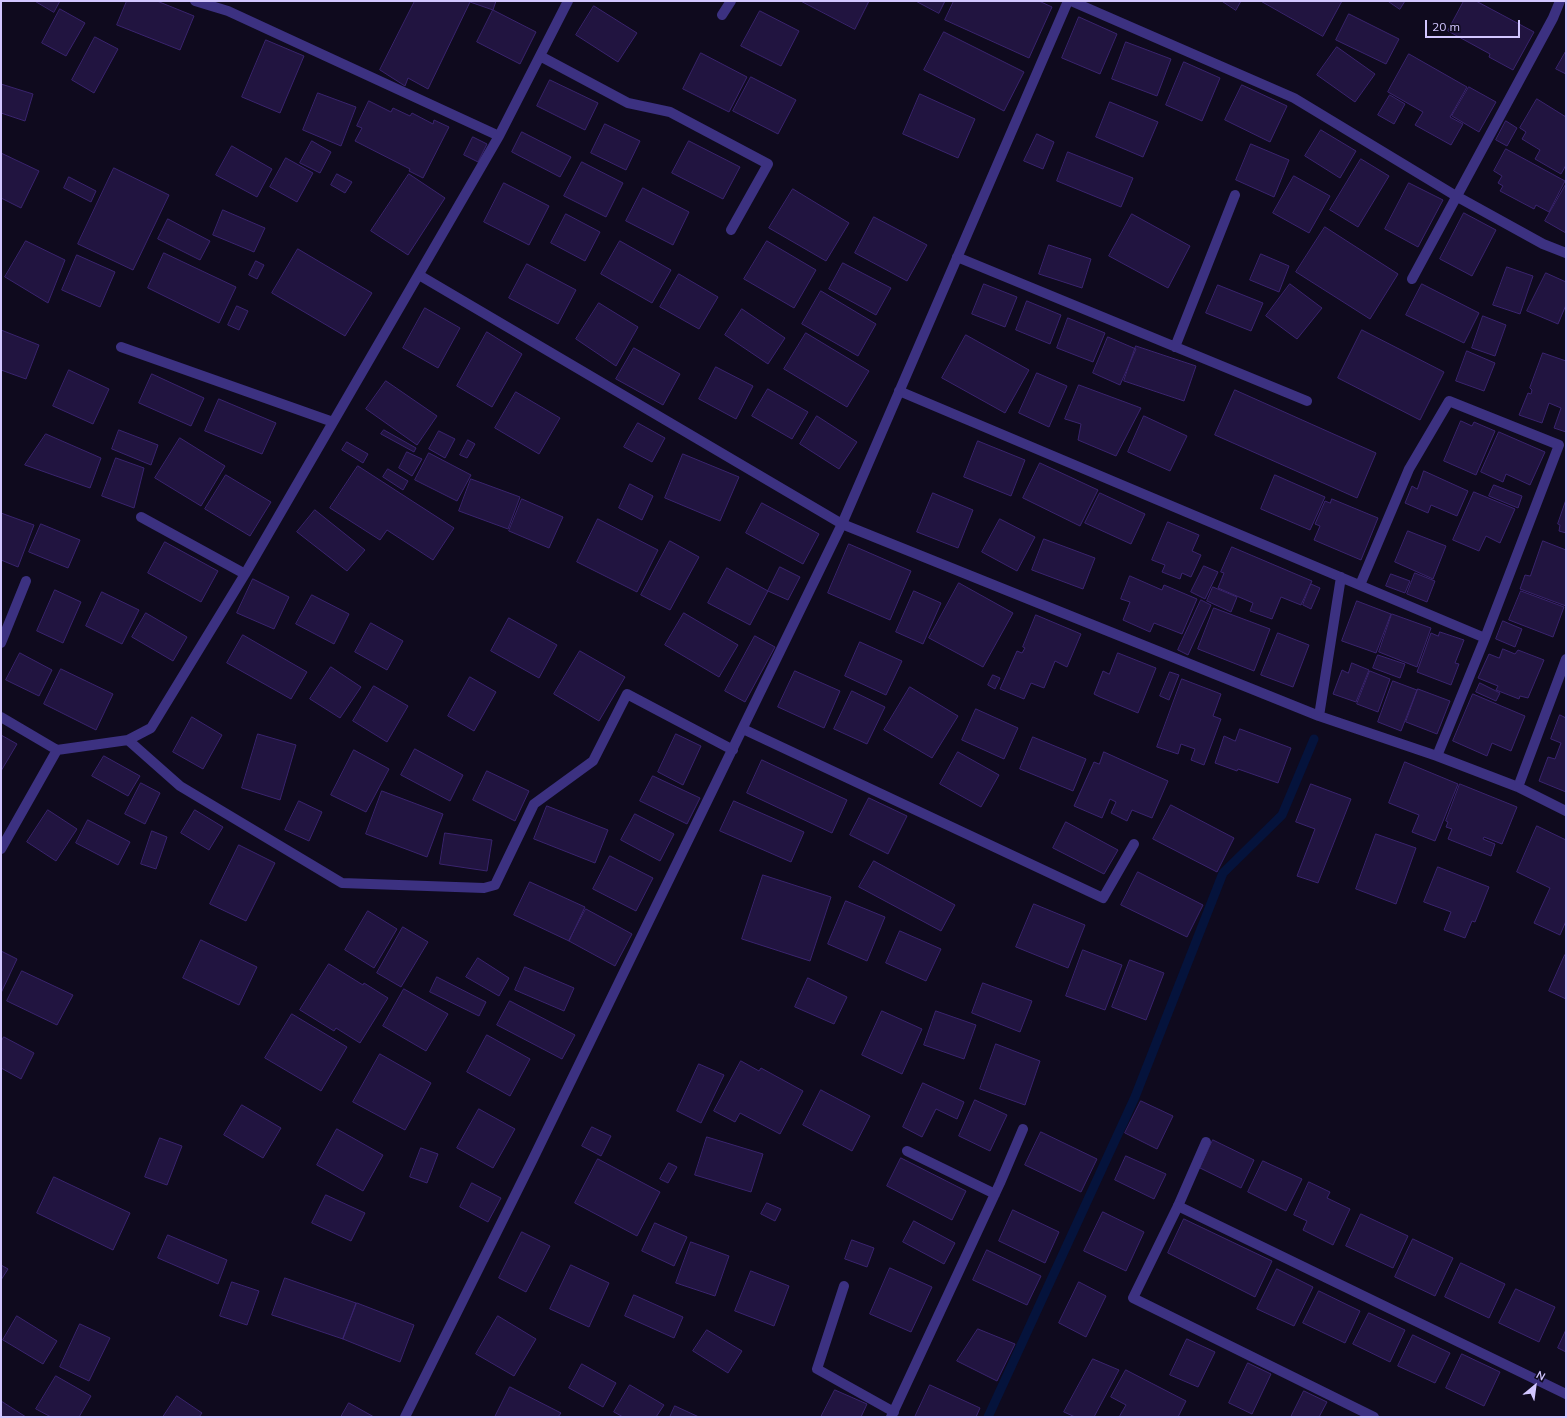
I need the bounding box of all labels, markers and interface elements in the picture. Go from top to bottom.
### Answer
scale bar [1427,12,1522,38]
text: 20 m [1432,19,1460,34]
north arrow [1515,1366,1555,1406]
text: N [1534,1367,1548,1384]

